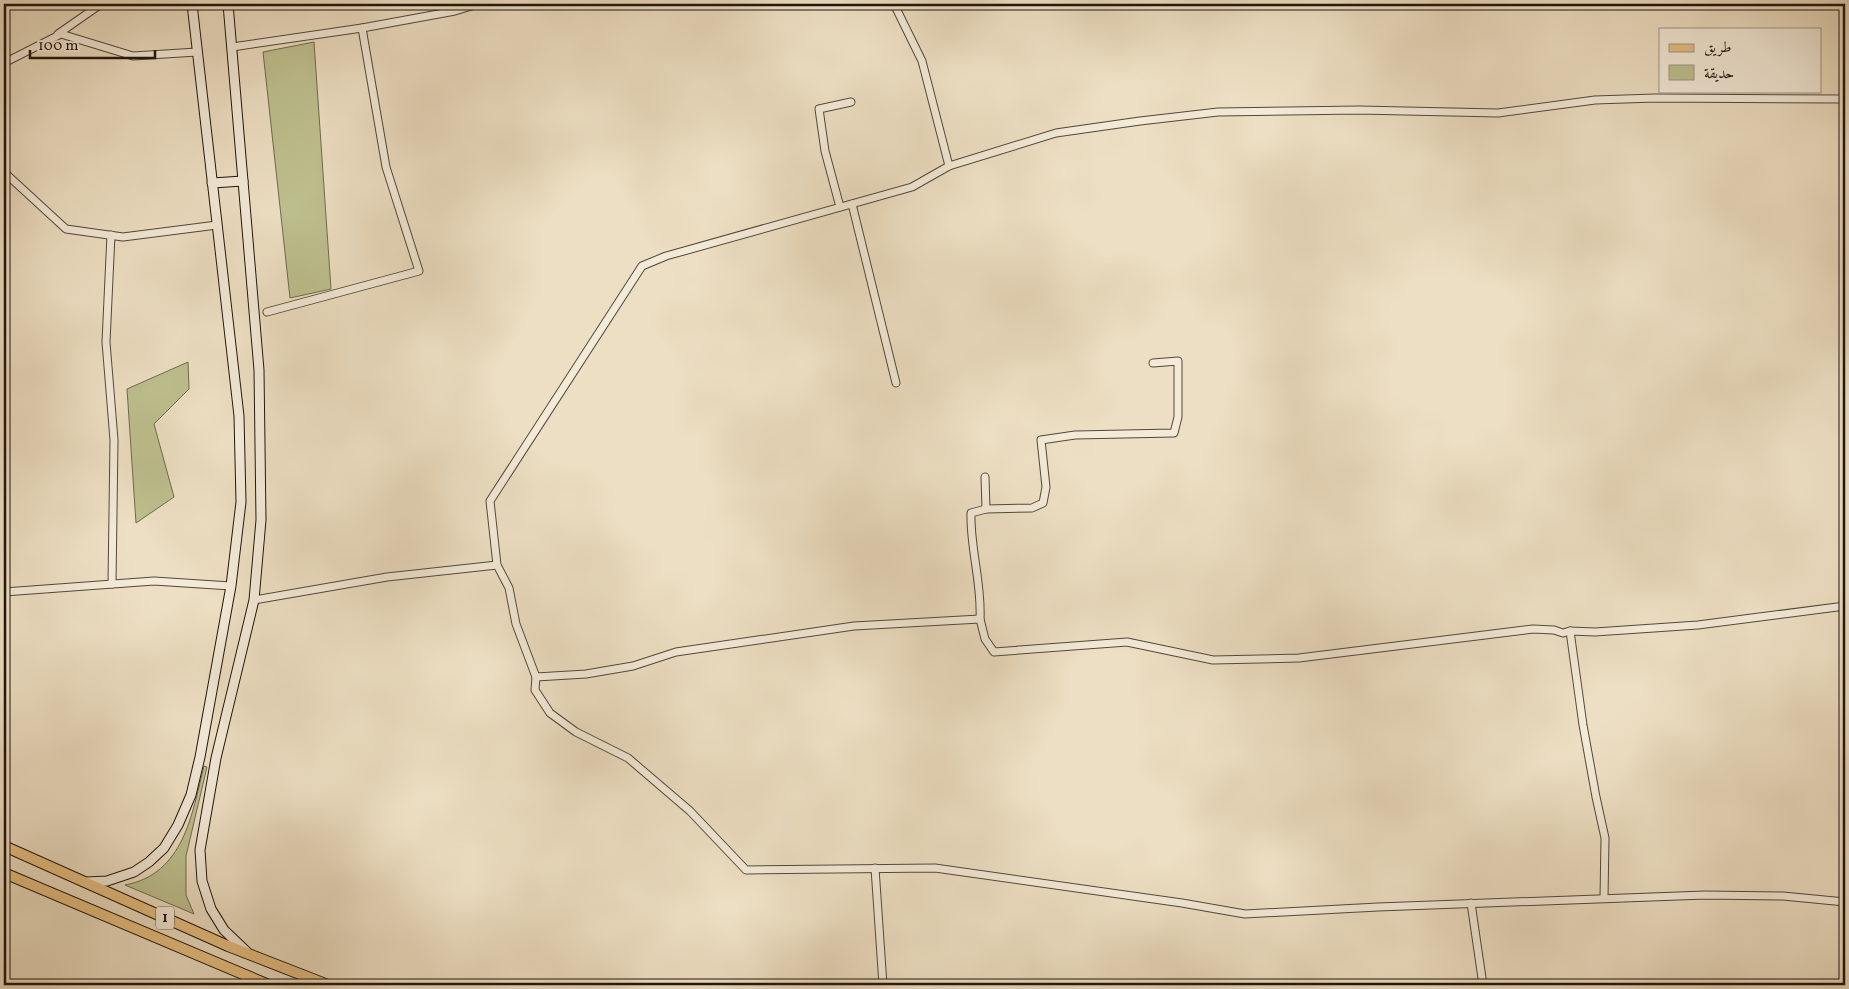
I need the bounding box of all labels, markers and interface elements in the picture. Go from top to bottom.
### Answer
scale bar [30,28,155,60]
legend [1659,28,1822,92]
text: 100 m [38,36,78,57]
text: طريق [1704,38,1731,59]
text: حديقة [1704,64,1734,85]
road number: 1 [156,906,174,930]

